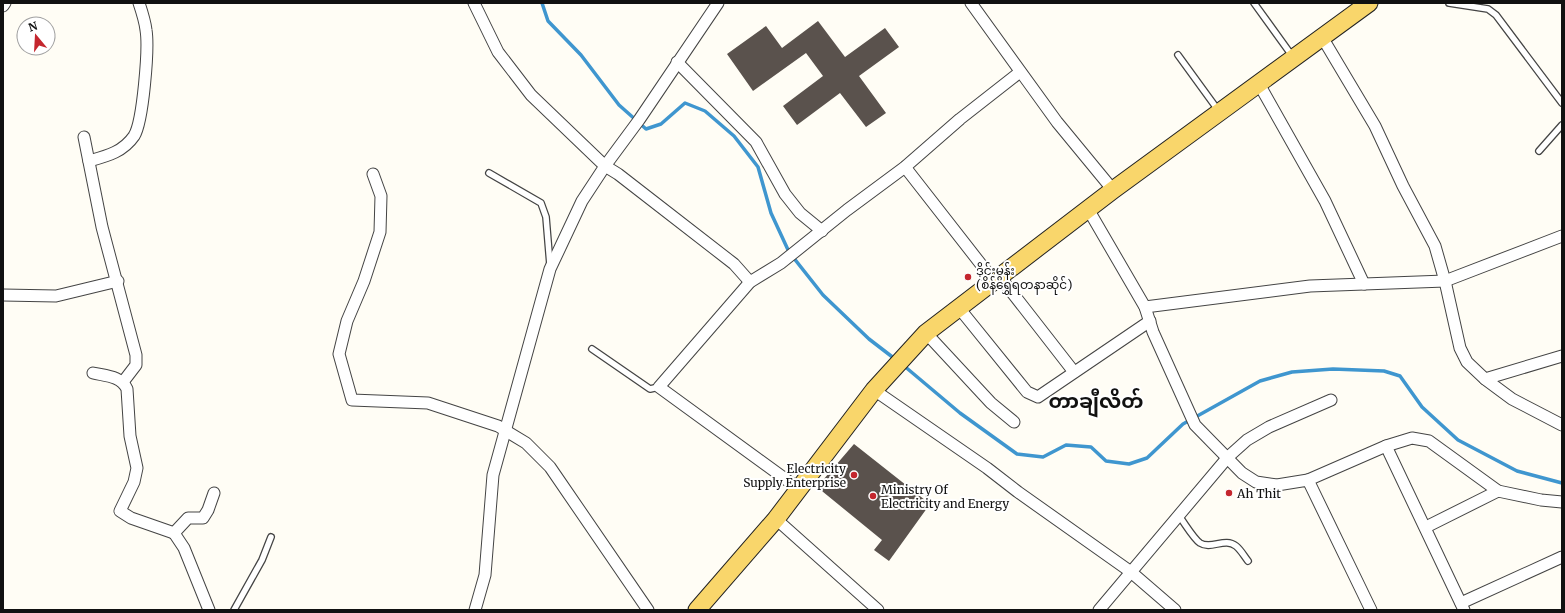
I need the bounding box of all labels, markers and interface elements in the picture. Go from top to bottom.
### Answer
north arrow [16,16,56,56]
text: N [27,18,39,34]
place label: ဒိုင်းမွန်း (စိန်ရွှေရတနာဆိုင်) [976,262,1072,295]
marker: ဒိုင်းမွန်း (စိန်ရွှေရတနာဆိုင်) [963,272,973,282]
district label: တာချီလိတ် [1049,388,1143,418]
place label: Electricity Supply Enterprise [743,461,846,490]
marker: Electricity Supply Enterprise [849,470,859,480]
place label: Ministry Of Electricity and Energy [881,482,1009,511]
place label: Ah Thit [1236,486,1281,501]
marker: Ah Thit [1224,488,1234,498]
marker: Ministry Of Electricity and Energy [868,491,878,501]

